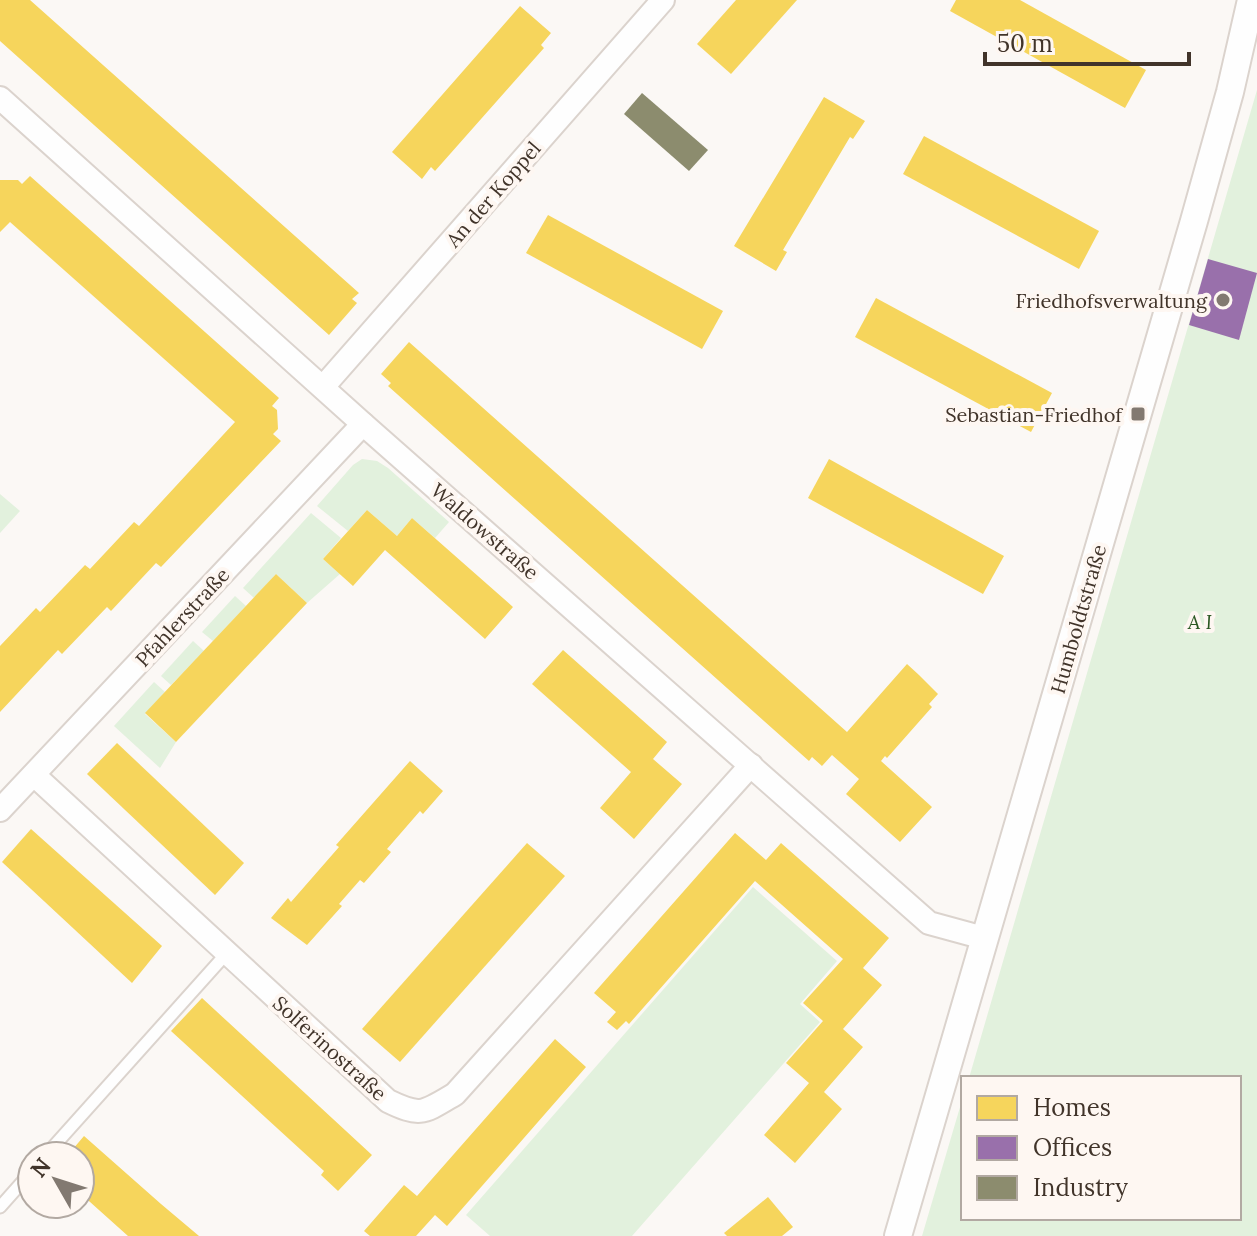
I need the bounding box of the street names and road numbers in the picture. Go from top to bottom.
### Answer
street label: An der Koppel [440,136,546,253]
street label: Waldowstraße [426,477,544,585]
street label: Humboldtstraße [1045,542,1111,696]
street label: Pfahlerstraße [130,562,234,672]
street label: Solferinostraße [268,990,392,1106]

